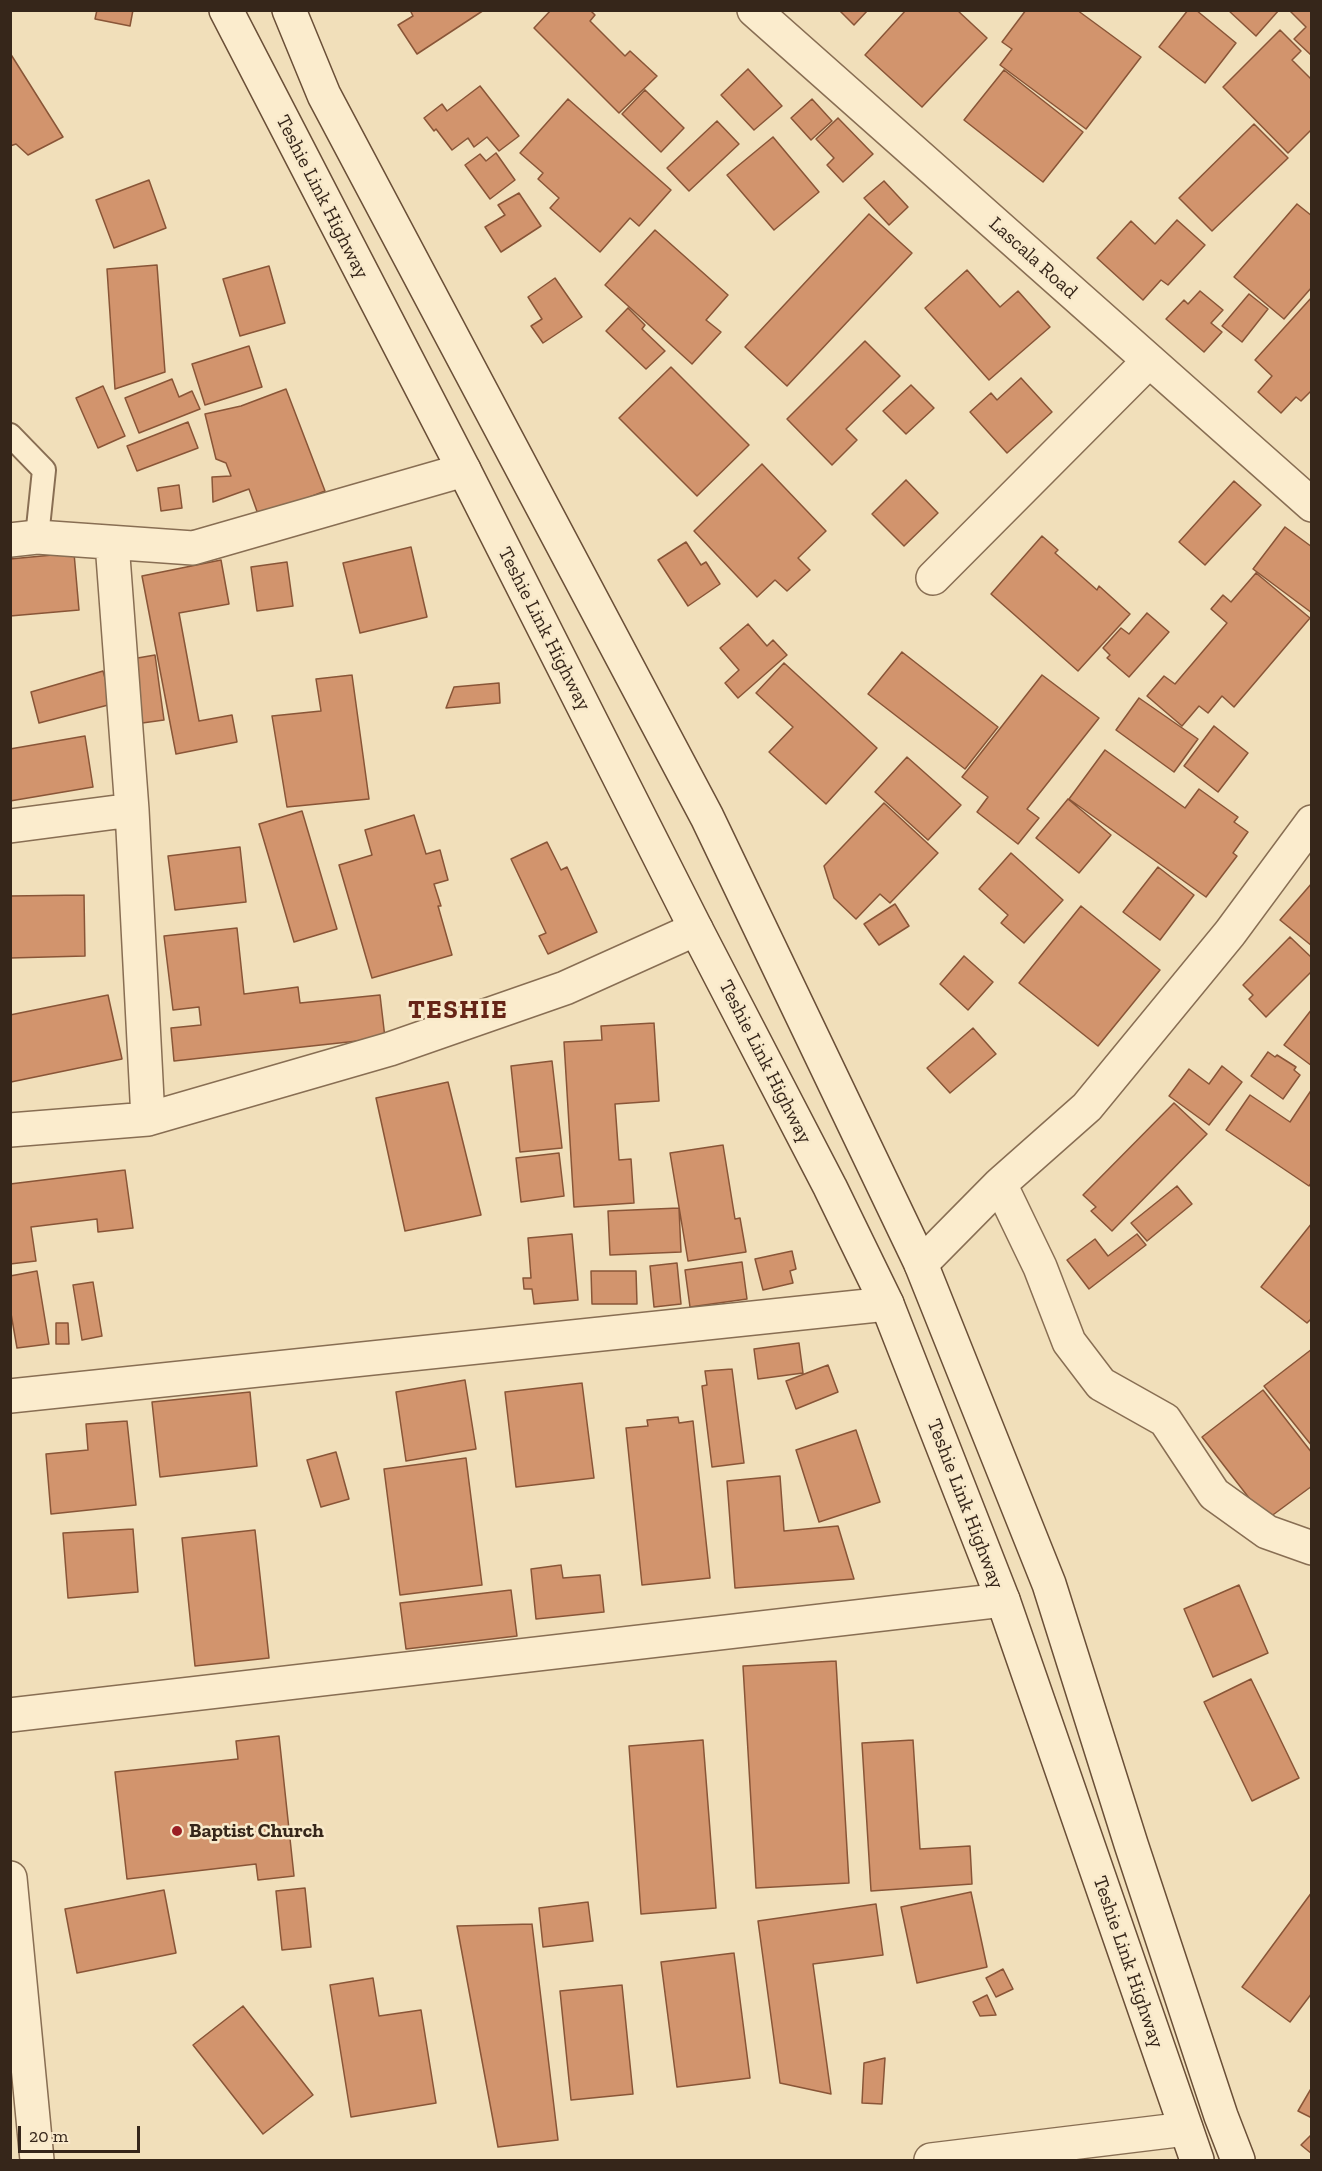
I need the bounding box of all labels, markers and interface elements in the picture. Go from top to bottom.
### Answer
street label: Teshie Link Highway [270,111,374,283]
street label: Lascala Road [984,212,1082,304]
street label: Teshie Link Highway [492,543,596,715]
street label: Teshie Link Highway [713,976,817,1148]
district label: TESHIE [408,995,508,1027]
street label: Teshie Link Highway [922,1416,1008,1592]
place label: Baptist Church [189,1819,324,1843]
marker: Baptist Church [170,1824,184,1838]
street label: Teshie Link Highway [1087,1873,1169,2051]
scale bar [21,2114,142,2152]
text: 20 m [29,2125,68,2147]

